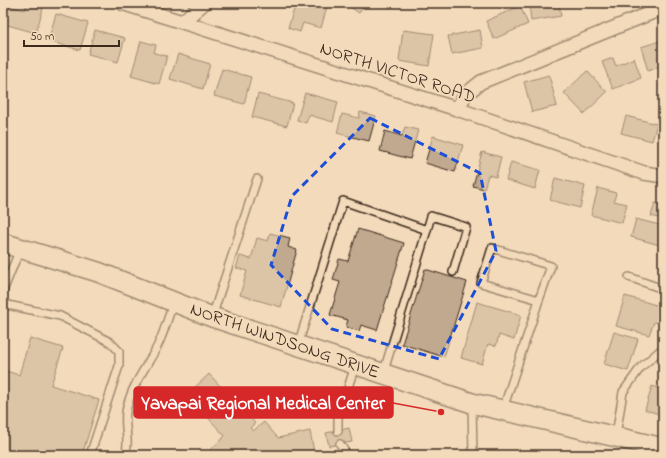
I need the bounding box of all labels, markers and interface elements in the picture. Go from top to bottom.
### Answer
scale bar [24,22,119,48]
text: 50 m [30,28,54,46]
street label: NORTH VICTOR ROAD [316,36,479,111]
street label: NORTH WINDSONG DRIVE [186,297,383,387]
callout: Yavapai Regional Medical Center [134,387,393,418]
text: Yavapai Regional Medical Center [140,391,386,420]

